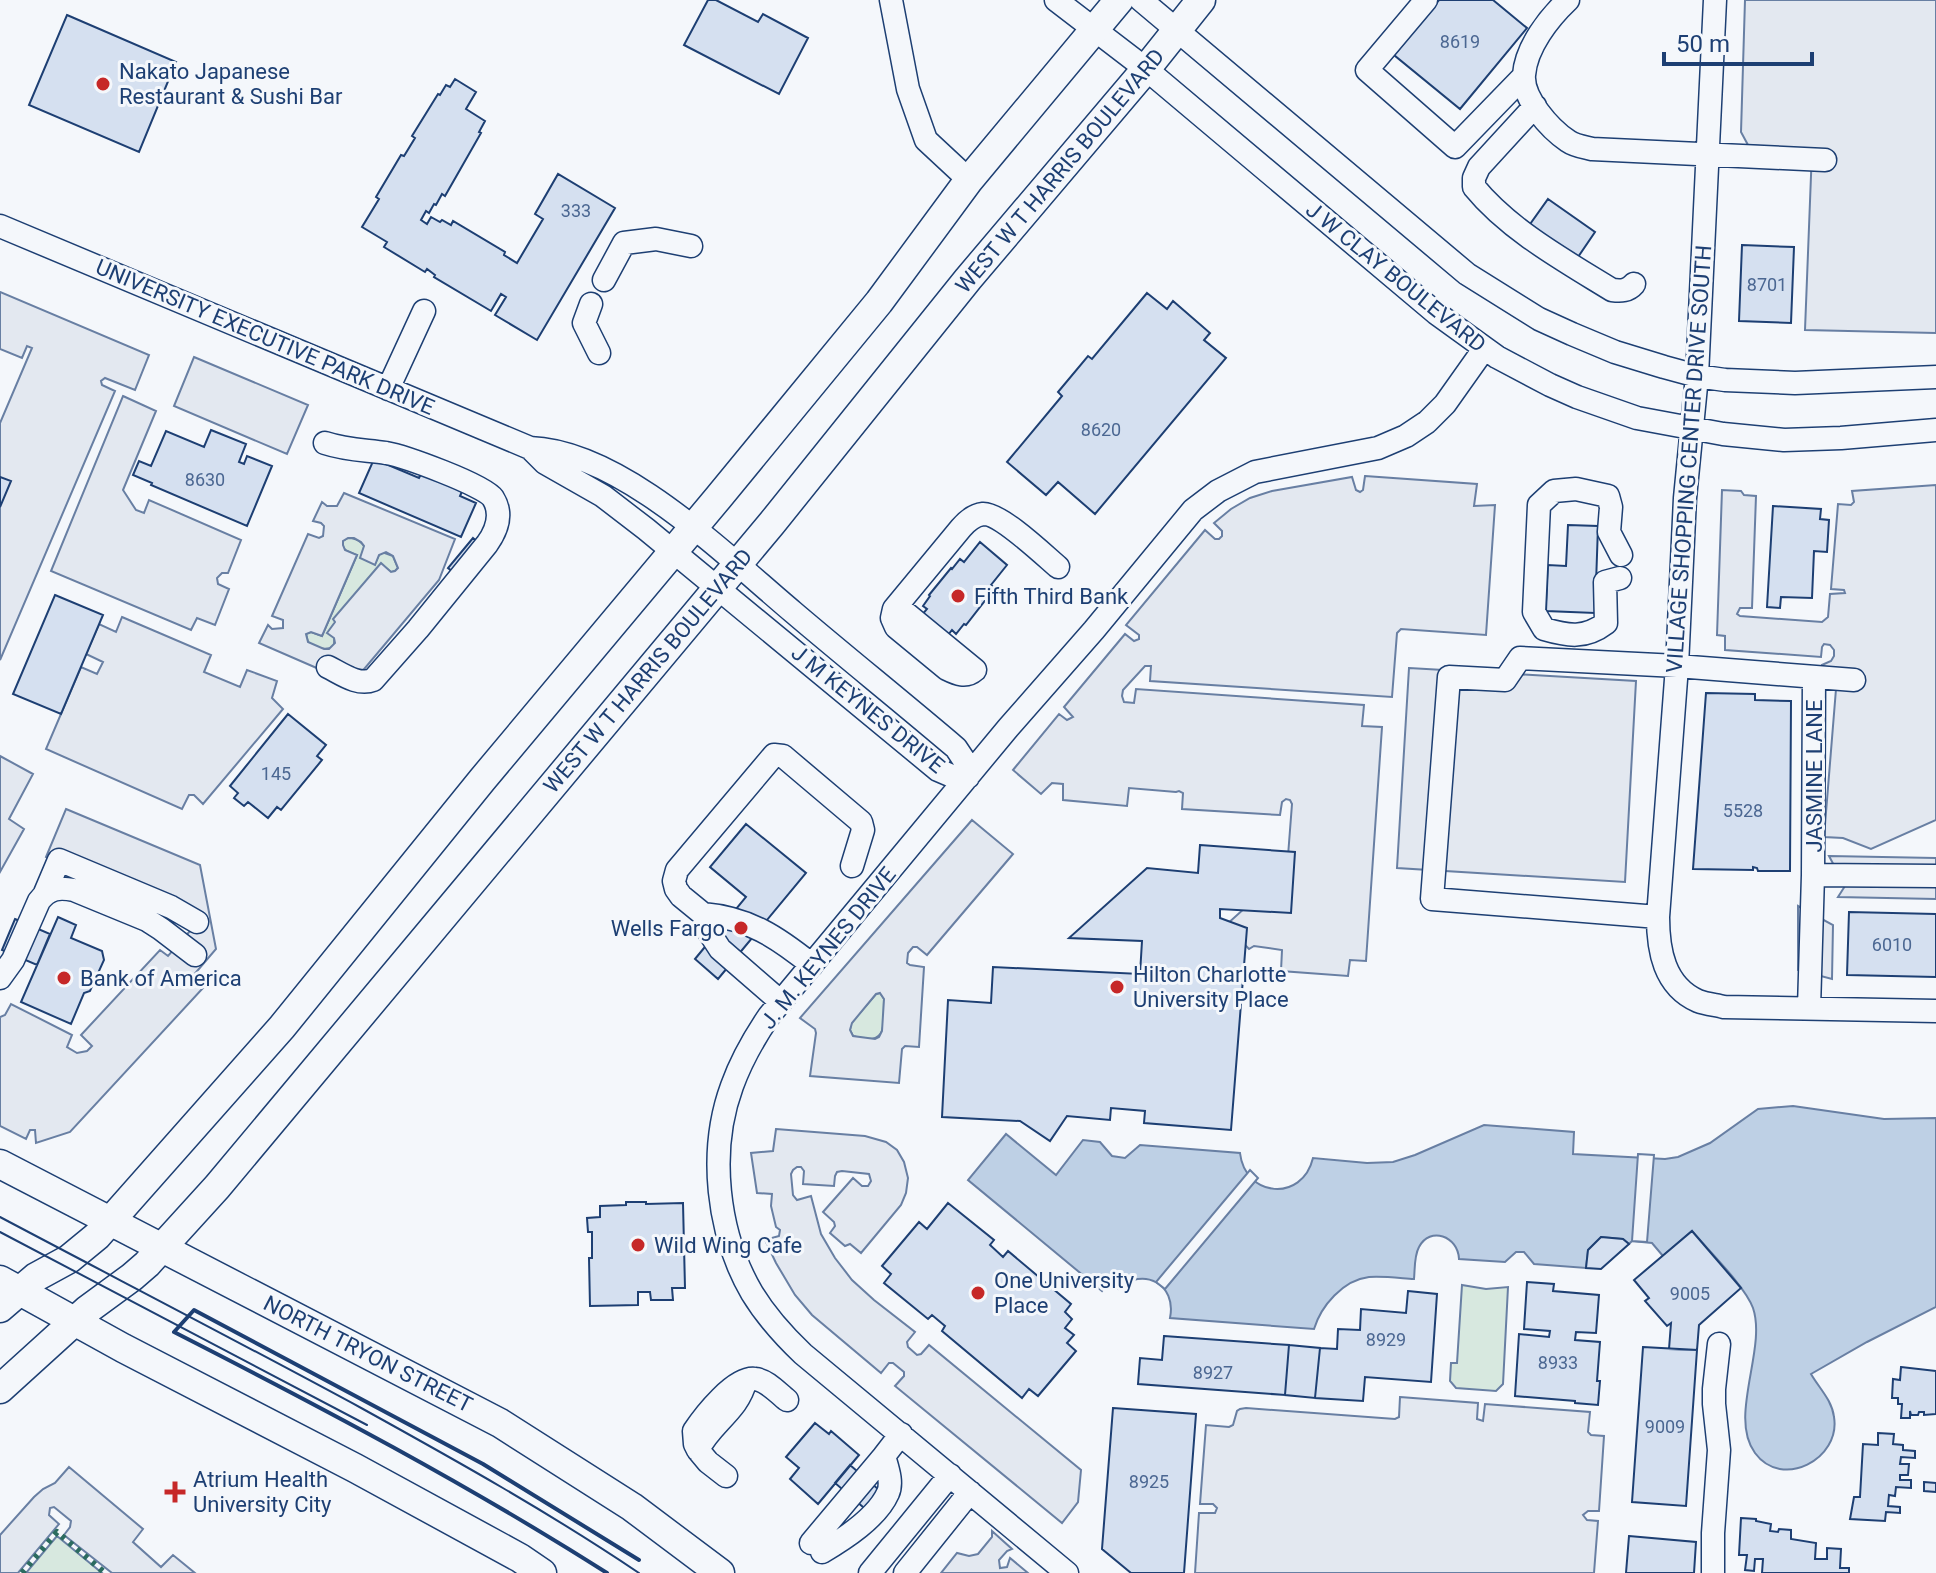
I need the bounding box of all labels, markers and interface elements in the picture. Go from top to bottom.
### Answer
scale bar [1664,16,1812,66]
text: 50 m [1676,30,1730,58]
house number: 8619 [1440,31,1480,52]
street label: WEST W T HARRIS BOULEVARD [951,44,1169,298]
place label: Nakato Japanese Restaurant & Sushi Bar [119,59,343,109]
marker: Nakato Japanese Restaurant & Sushi Bar [94,75,112,93]
street label: J W CLAY BOULEVARD [1301,197,1491,357]
house number: 333 [561,200,591,221]
street label: VILLAGE SHOPPING CENTER DRIVE SOUTH [1662,244,1716,674]
street label: UNIVERSITY EXECUTIVE PARK DRIVE [92,254,438,420]
house number: 8701 [1747,274,1787,295]
house number: 8620 [1081,419,1121,440]
house number: 8630 [185,469,225,490]
street label: WEST W T HARRIS BOULEVARD [539,544,757,798]
place label: Fifth Third Bank [974,584,1129,609]
marker: Fifth Third Bank [949,587,967,605]
street label: J M KEYNES DRIVE [787,640,949,778]
street label: JASMINE LANE [1802,700,1827,852]
house number: 145 [261,763,291,784]
house number: 5528 [1723,800,1763,821]
street label: J. M. KEYNES DRIVE [755,862,901,1034]
place label: Wells Fargo [611,916,725,941]
marker: Wells Fargo [732,919,750,937]
house number: 6010 [1872,934,1912,955]
place label: Hilton Charlotte University Place [1133,962,1289,1012]
place label: Bank of America [80,966,242,991]
marker: Bank of America [55,969,73,987]
marker: Hilton Charlotte University Place [1108,978,1126,996]
place label: Wild Wing Cafe [654,1233,802,1258]
marker: Wild Wing Cafe [629,1236,647,1254]
place label: One University Place [994,1268,1135,1318]
house number: 9005 [1670,1283,1710,1304]
marker: One University Place [969,1284,987,1302]
street label: NORTH TRYON STREET [259,1290,477,1418]
house number: 8929 [1366,1329,1406,1350]
house number: 8933 [1538,1352,1578,1373]
house number: 8927 [1193,1362,1233,1383]
house number: 9009 [1645,1416,1685,1437]
place label: Atrium Health University City [193,1467,332,1517]
house number: 8925 [1129,1471,1169,1492]
marker: Atrium Health University City [164,1481,186,1503]

